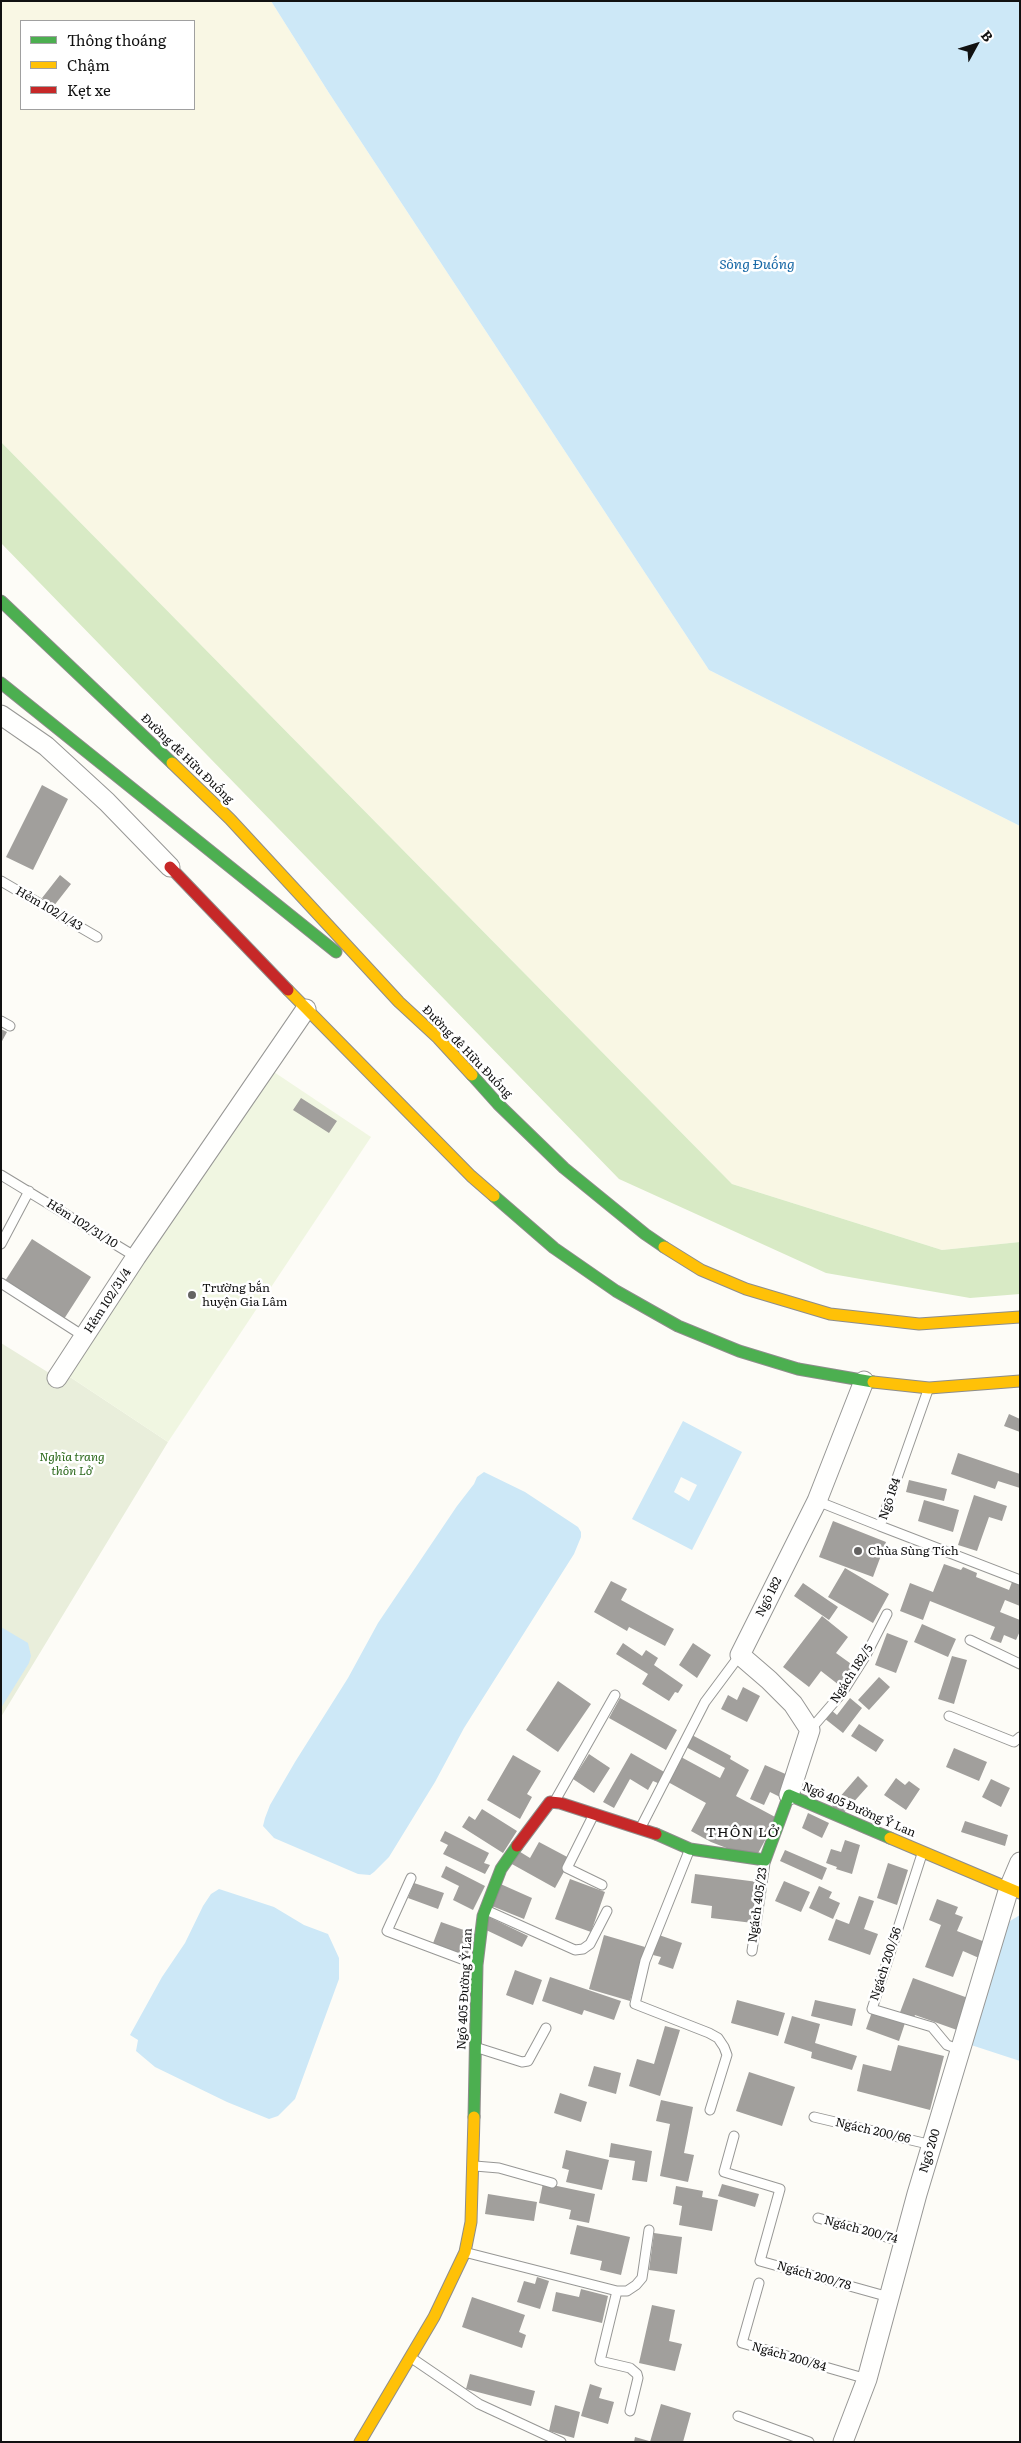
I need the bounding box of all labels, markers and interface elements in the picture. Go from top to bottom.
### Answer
legend [20,20,195,110]
north arrow [951,20,1001,70]
text: B [977,26,998,46]
text: Thông thoáng [67,28,166,51]
text: Chậm [67,53,110,76]
text: Kẹt xe [67,78,111,101]
water label: Sông Đuống [719,257,795,273]
street label: Đường đê Hữu Đuống [138,711,236,807]
street label: Hẻm 102/1/43 [13,884,85,934]
street label: Đường đê Hữu Đuống [419,1003,515,1101]
street label: Hẻm 102/31/10 [44,1196,120,1252]
street label: Hẻm 102/31/4 [82,1266,134,1336]
place label: Trường bắn huyện Gia Lâm [202,1281,287,1309]
marker: Trường bắn huyện Gia Lâm [186,1289,198,1301]
park label: Nghĩa trang thôn Lở [39,1450,105,1478]
street label: Ngõ 184 [876,1476,904,1522]
place label: Chùa Sùng Tích [868,1544,959,1558]
marker: Chùa Sùng Tích [852,1545,864,1557]
street label: Ngõ 182 [753,1575,785,1619]
street label: Ngách 182/5 [828,1642,876,1706]
street label: Ngõ 405 Đường Ỷ Lan [800,1780,918,1840]
district label: THÔN LỞ [705,1825,781,1841]
street label: Ngách 405/23 [746,1866,770,1944]
street label: Ngách 200/56 [867,1925,905,2003]
street label: Ngõ 405 Đường Ỷ Lan [455,1928,475,2050]
street label: Ngách 200/66 [834,2115,912,2147]
street label: Ngõ 200 [916,2127,944,2175]
street label: Ngách 200/74 [823,2213,899,2247]
street label: Ngách 200/78 [775,2259,853,2293]
street label: Ngách 200/84 [750,2339,828,2375]

